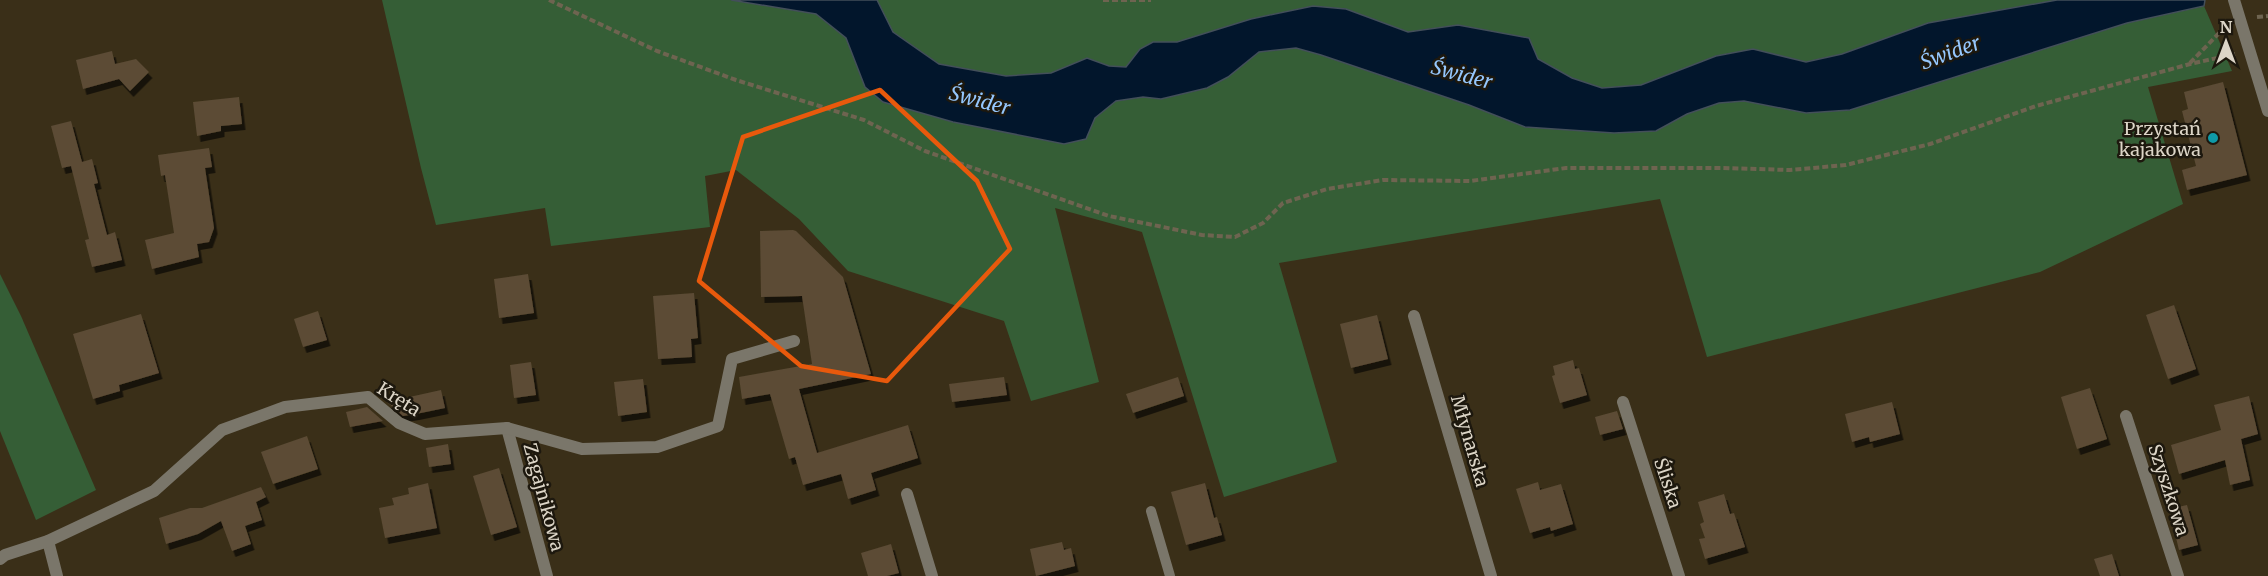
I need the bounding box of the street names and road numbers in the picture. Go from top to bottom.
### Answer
street label: Kręta [373,377,425,421]
street label: Młynarska [1446,393,1494,490]
street label: Zagajnikowa [519,440,570,554]
street label: Szyszkowa [2143,441,2195,539]
street label: Śliska [1649,455,1687,511]

